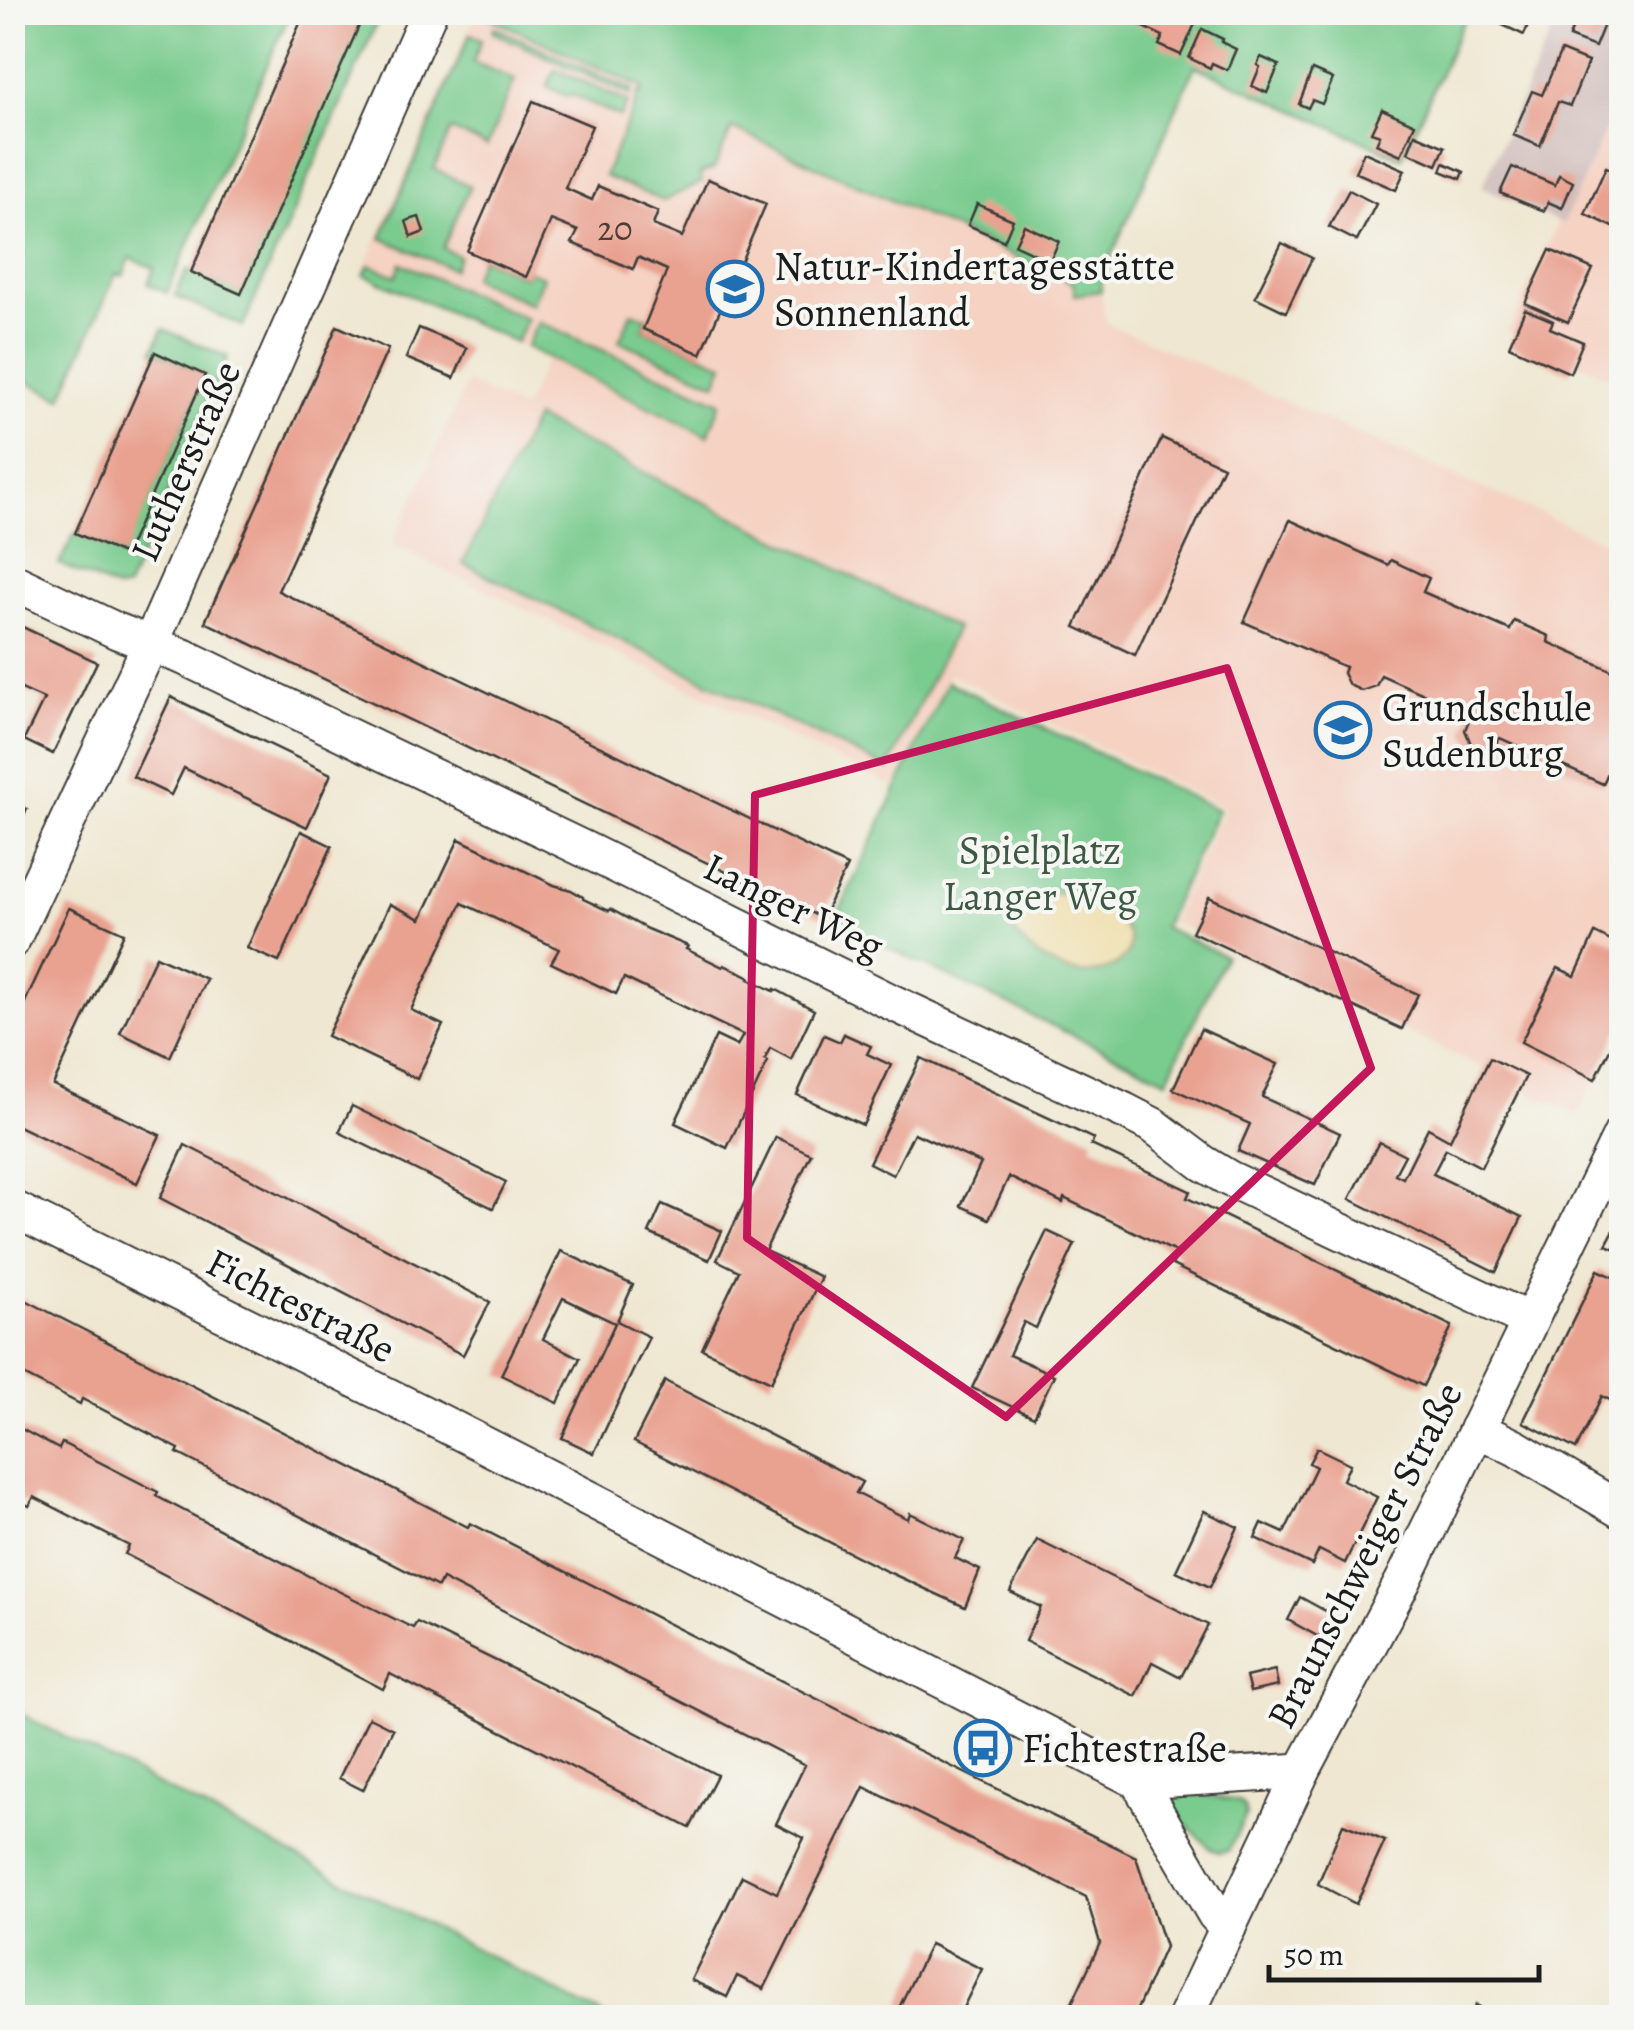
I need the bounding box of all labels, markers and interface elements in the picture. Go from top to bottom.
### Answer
house number: 20 [597,204,633,252]
place label: Natur-Kindertagesstätte Sonnenland [774,239,1175,340]
school or university icon: Natur-Kindertagesstätte Sonnenland [705,259,765,319]
street label: Lutherstraße [117,352,254,570]
place label: Grundschule Sudenburg [1382,680,1592,781]
school or university icon: Grundschule Sudenburg [1313,700,1373,760]
park label: Spielplatz Langer Weg [943,823,1137,924]
street label: Langer Weg [695,839,893,974]
street label: Fichtestraße [197,1234,405,1376]
street label: Braunschweiger Straße [1253,1373,1476,1738]
bus stop icon: Fichtestraße [953,1718,1013,1778]
place label: Fichtestraße [1022,1721,1227,1776]
scale bar [1269,1920,1539,1982]
text: 50 m [1284,1935,1344,1975]

